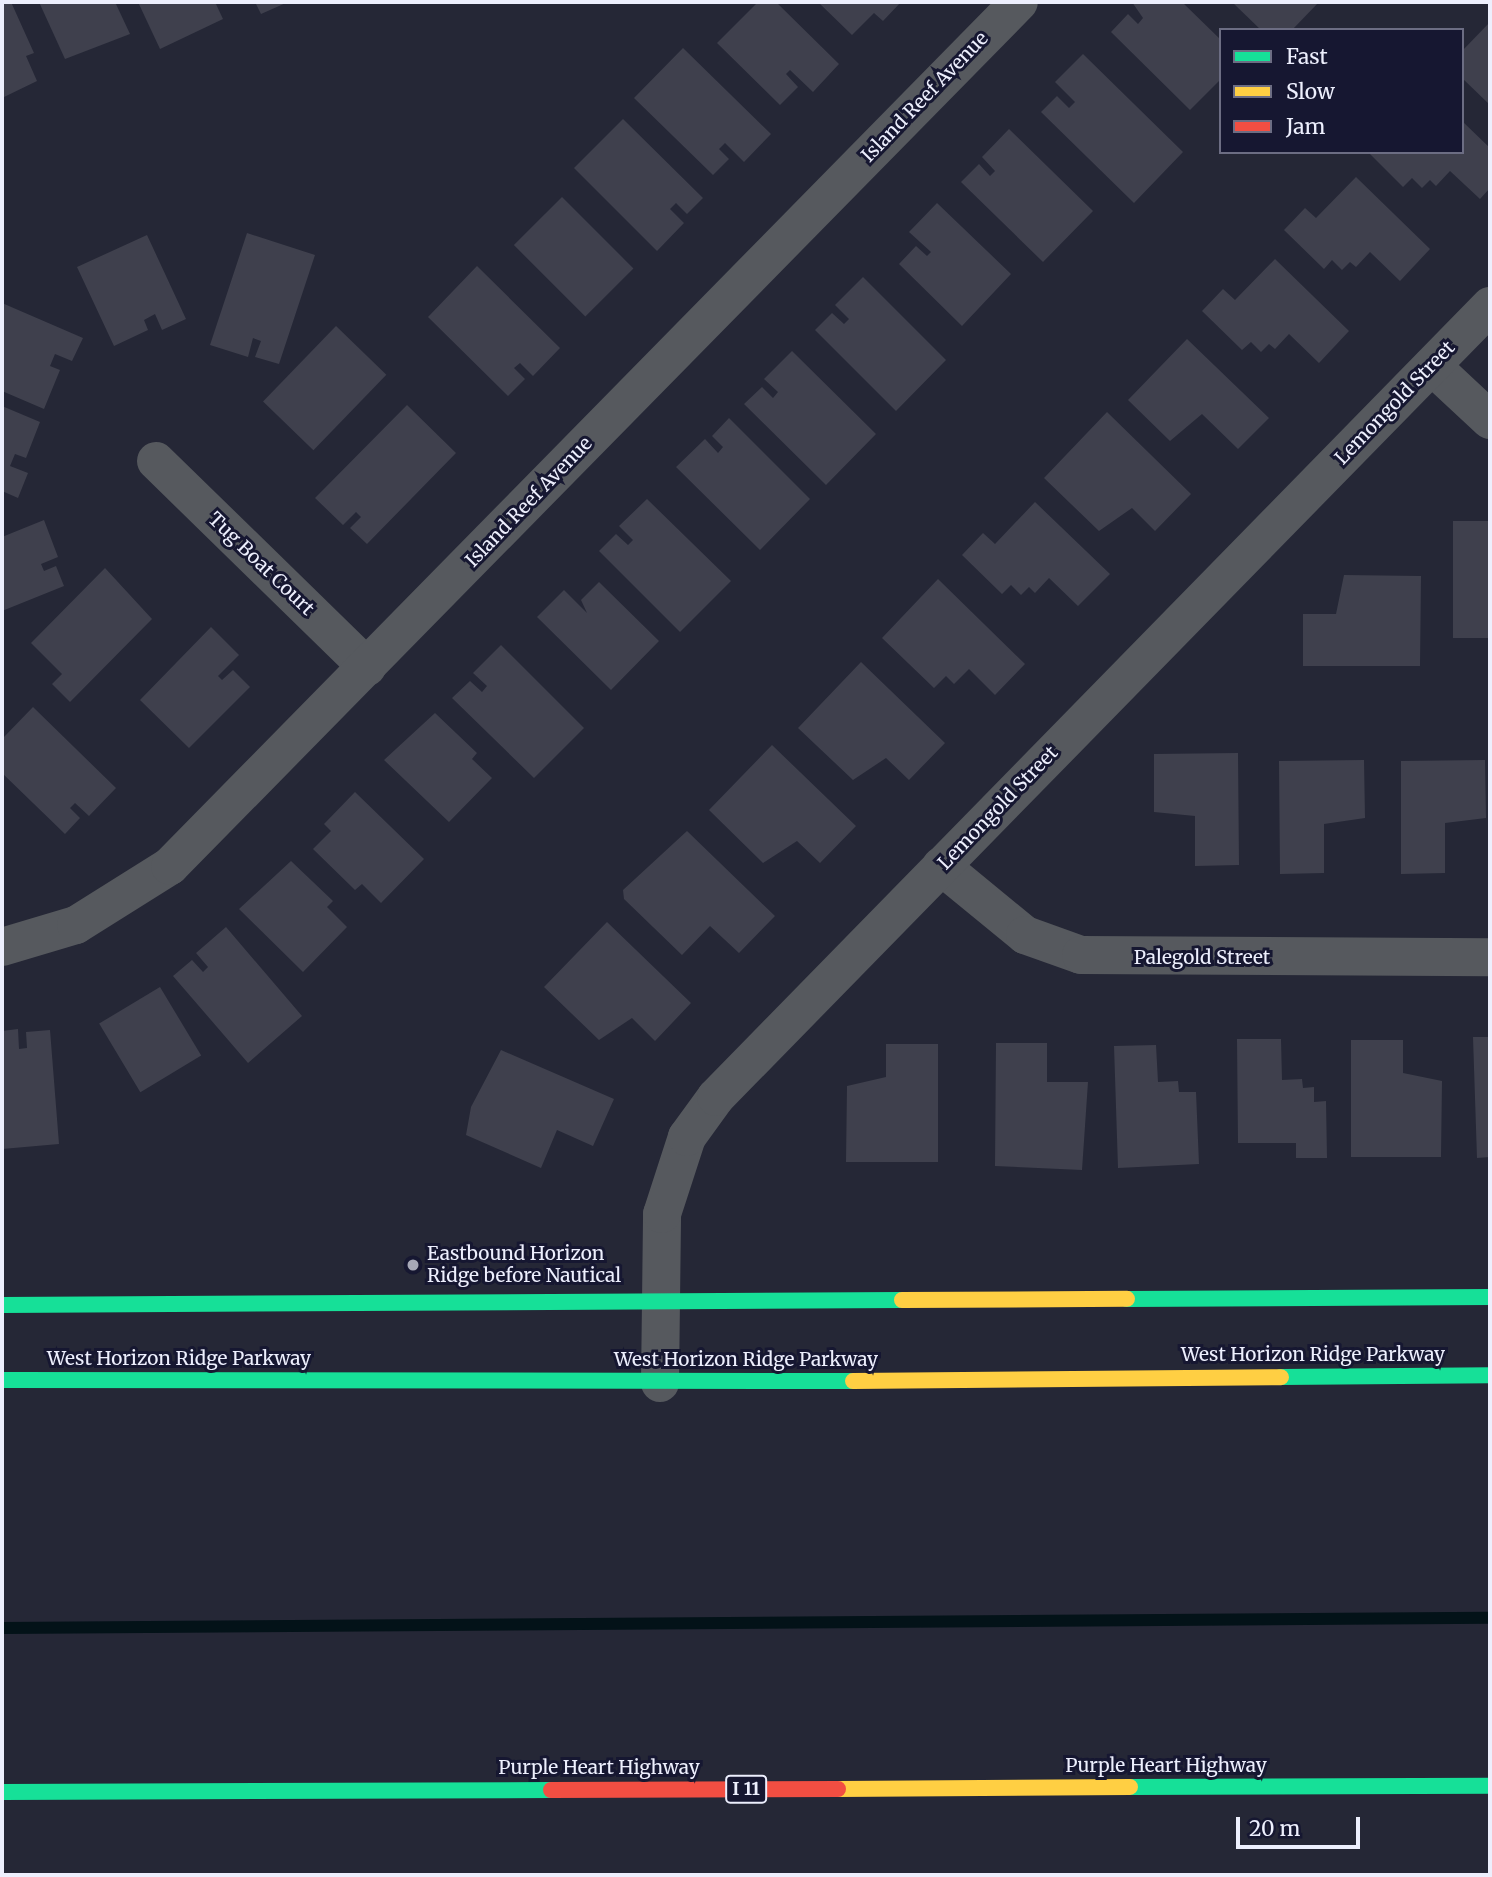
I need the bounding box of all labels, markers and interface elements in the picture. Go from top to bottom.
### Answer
street label: Island Reef Avenue [857,27,993,167]
legend [1219,28,1464,154]
text: Fast [1286,43,1328,70]
text: Slow [1286,78,1335,105]
text: Jam [1286,113,1325,140]
street label: Lemongold Street [1330,337,1460,469]
street label: Island Reef Avenue [461,432,597,572]
street label: Tug Boat Court [203,508,319,620]
street label: Lemongold Street [933,742,1063,874]
street label: Palegold Street [1134,947,1270,969]
place label: Eastbound Horizon Ridge before Nautical [427,1243,621,1287]
marker: Eastbound Horizon Ridge before Nautical [405,1257,421,1273]
street label: West Horizon Ridge Parkway [1181,1344,1445,1366]
street label: West Horizon Ridge Parkway [47,1348,311,1370]
street label: West Horizon Ridge Parkway [614,1349,878,1371]
street label: Purple Heart Highway [1065,1755,1267,1777]
street label: Purple Heart Highway [498,1757,700,1779]
road number: I 11 [725,1774,767,1804]
scale bar [1240,1804,1364,1848]
text: 20 m [1249,1815,1300,1842]

